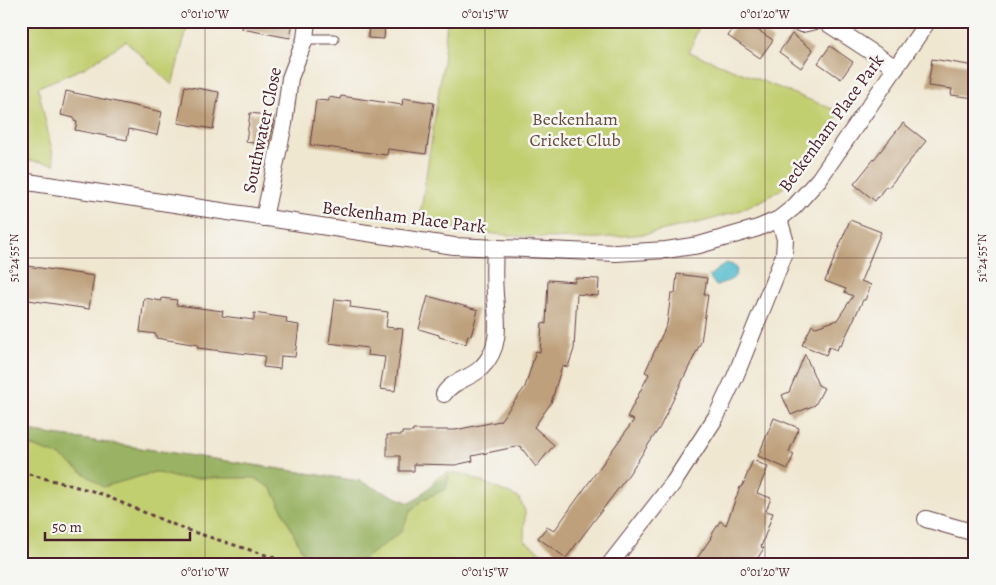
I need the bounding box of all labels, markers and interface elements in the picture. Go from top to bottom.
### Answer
text: 0°01'10"W [181,6,230,22]
text: 0°01'15"W [462,6,509,22]
text: 0°01'20"W [740,6,791,22]
street label: Beckenham Place Park [773,49,889,197]
street label: Southwater Close [237,65,287,195]
park label: Beckenham Cricket Club [529,107,621,152]
street label: Beckenham Place Park [321,195,487,239]
text: 51°24'55"N [6,233,22,282]
text: 51°24'55"N [974,233,990,282]
scale bar [45,510,190,542]
text: 50 m [52,517,82,537]
text: 0°01'10"W [181,564,230,580]
text: 0°01'15"W [462,564,509,580]
text: 0°01'20"W [740,564,791,580]

